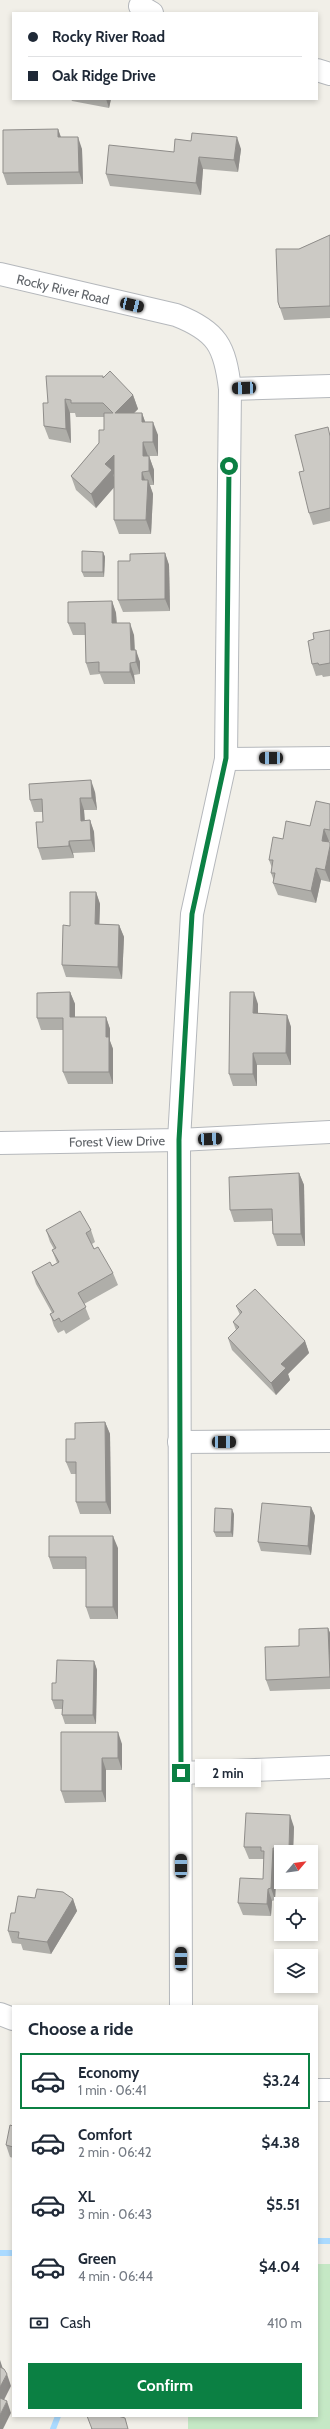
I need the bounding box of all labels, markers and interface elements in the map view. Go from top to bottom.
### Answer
text: Rocky River Road [52,28,165,46]
text: Oak Ridge Drive [52,67,156,85]
street label: Rocky River Road [15,271,111,307]
car [119,296,145,314]
car [232,382,256,394]
route start [220,457,238,475]
car [259,752,283,764]
street label: Forest View Drive [69,1132,166,1150]
car [198,1132,222,1146]
car [212,1436,236,1448]
callout: 2 min [195,1759,261,1787]
route end [172,1764,190,1782]
text: 2 min [212,1765,244,1781]
north arrow [274,1845,318,1889]
map controls [274,1845,318,1993]
car [175,1854,187,1878]
button: locate [274,1897,318,1941]
car [175,1947,187,1971]
button: layers [274,1949,318,1993]
text: Choose a ride [28,2018,133,2040]
icon: car [30,2063,66,2099]
text: Economy [78,2064,139,2082]
text: $3.24 [263,2072,300,2090]
text: 1 min · 06:41 [78,2082,146,2098]
icon: car [30,2125,66,2161]
text: Comfort [78,2126,132,2144]
text: $4.38 [262,2134,300,2152]
text: 2 min · 06:42 [78,2144,152,2160]
icon: car [30,2187,66,2223]
text: XL [78,2188,95,2206]
text: $5.51 [266,2196,300,2214]
text: 3 min · 06:43 [78,2206,152,2222]
icon: car [30,2249,66,2285]
text: Green [78,2250,116,2268]
text: $4.04 [259,2258,300,2276]
text: 4 min · 06:44 [78,2268,153,2284]
icon: cash [28,2312,50,2334]
text: Cash [60,2314,91,2332]
text: 410 m [267,2315,302,2331]
button: Confirm [28,2363,302,2409]

